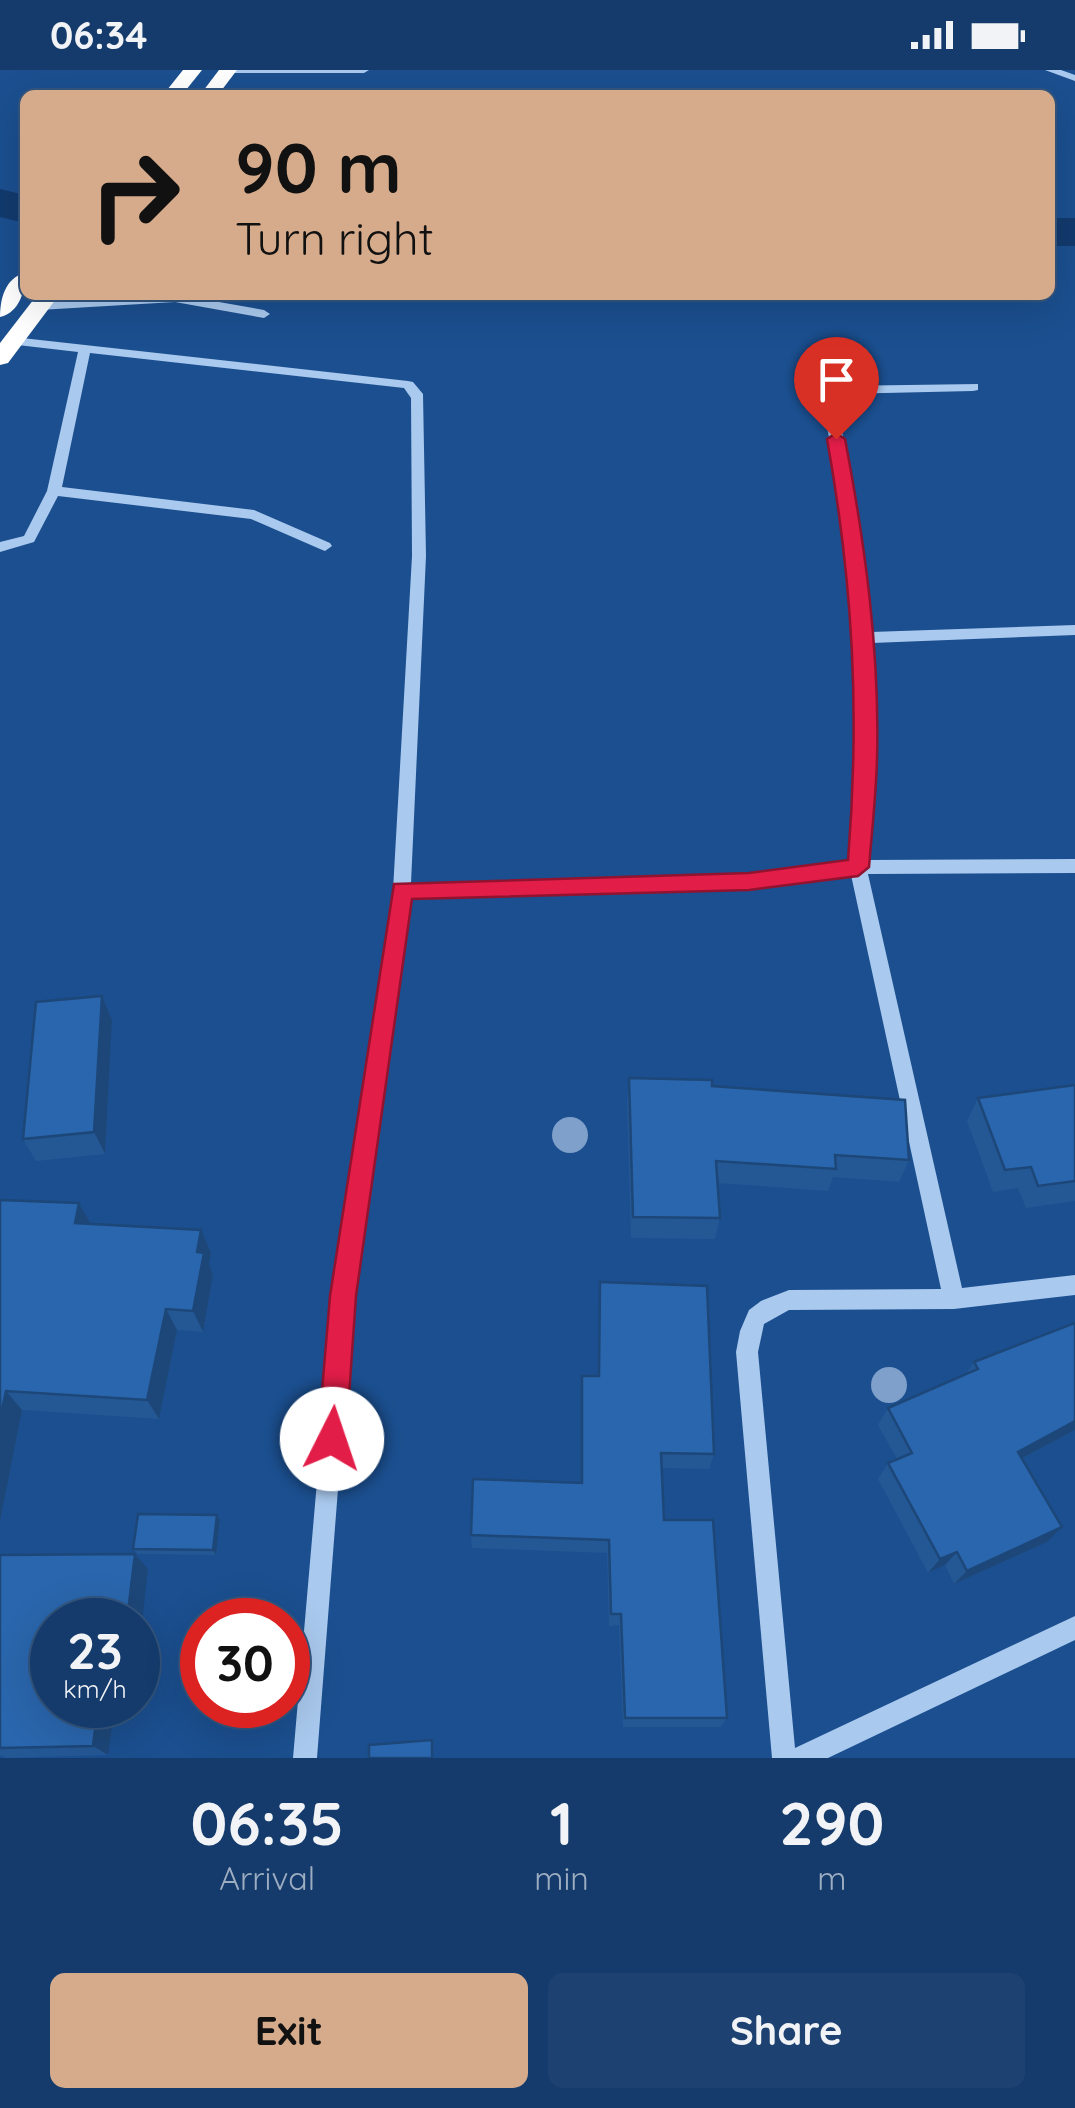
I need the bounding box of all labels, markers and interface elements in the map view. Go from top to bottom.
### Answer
text: 06:34 [50,11,147,59]
text: 90 m [235,123,402,211]
icon: right [70,130,200,260]
text: Turn right [235,210,434,266]
pin [794,337,879,440]
icon: arrive [809,352,864,407]
position arrow [280,1387,384,1491]
speed limit sign: 30 [180,1598,310,1728]
text: 23 [67,1619,123,1682]
text: km/h [63,1673,127,1704]
text: 06:35 [191,1785,344,1860]
text: 1 [550,1785,573,1860]
text: 290 [779,1785,884,1860]
text: Arrival [219,1858,315,1898]
text: min [534,1858,589,1898]
text: m [817,1858,846,1898]
button: Exit [50,1973,528,2088]
button: Share [548,1973,1025,2088]

